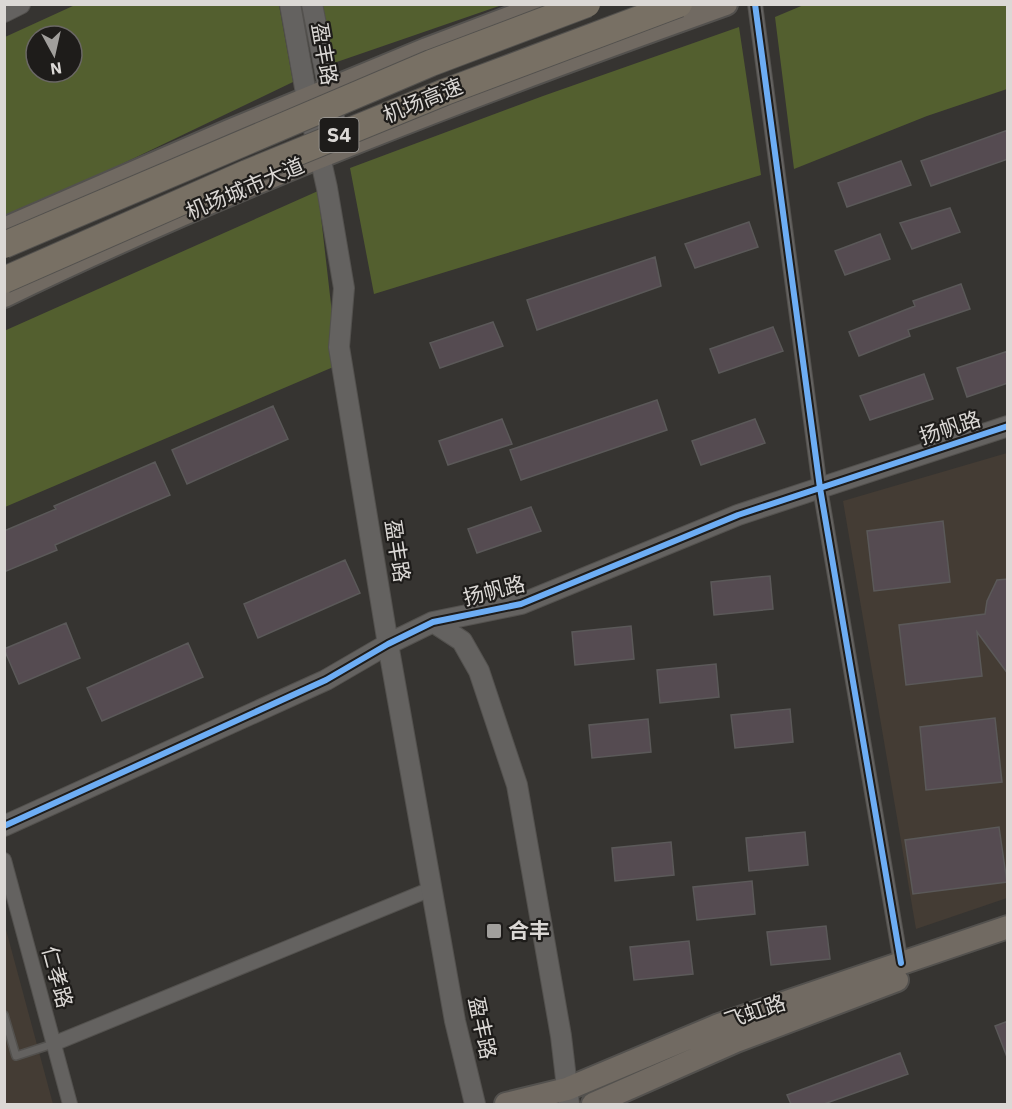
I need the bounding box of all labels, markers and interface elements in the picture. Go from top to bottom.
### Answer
street label: 盈丰路 [306,20,344,87]
north arrow [24,24,84,84]
text: N [49,58,63,80]
street label: 机场高速 [378,71,467,129]
road number: S4 [320,118,358,152]
street label: 机场城市大道 [181,151,308,226]
street label: 扬帆路 [915,404,984,450]
street label: 盈丰路 [379,518,417,584]
street label: 扬帆路 [460,569,528,611]
place label: 合丰 [508,916,550,944]
marker: 合丰 [485,922,503,940]
street label: 仁孝路 [36,943,80,1011]
street label: 飞虹路 [720,988,789,1035]
street label: 盈丰路 [463,994,503,1062]

